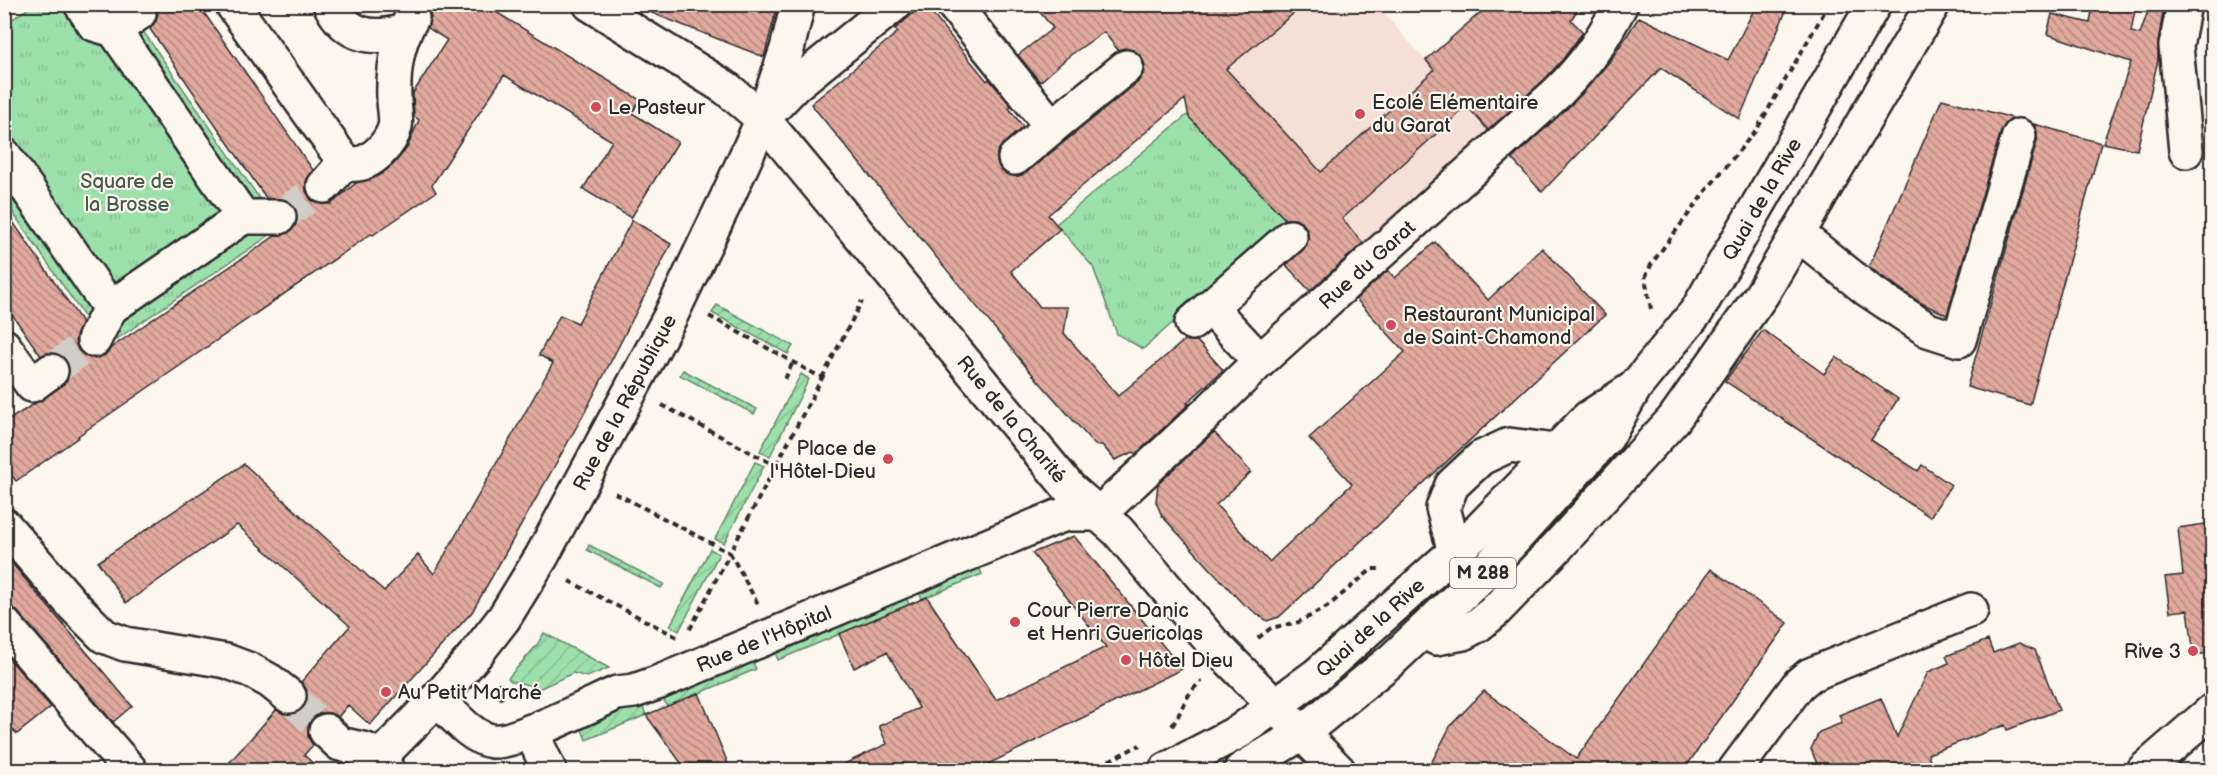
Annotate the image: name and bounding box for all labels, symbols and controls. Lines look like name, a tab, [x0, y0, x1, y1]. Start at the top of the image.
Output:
place label: Ecolé Elémentaire du Garat	[1372, 91, 1539, 138]
place label: Le Pasteur	[608, 96, 706, 120]
marker: Le Pasteur	[589, 100, 603, 114]
marker: Ecolé Elémentaire du Garat	[1353, 107, 1367, 121]
street label: Quai de la Rive	[1718, 134, 1807, 265]
park label: Square de la Brosse	[80, 170, 174, 217]
street label: Rue du Garat	[1314, 216, 1421, 315]
place label: Restaurant Municipal de Saint-Chamond	[1403, 303, 1595, 350]
street label: Rue de la République	[568, 310, 682, 495]
marker: Restaurant Municipal de Saint-Chamond	[1384, 318, 1398, 332]
street label: Rue de la Charité	[951, 351, 1071, 488]
place label: Place de l'Hôtel-Dieu	[770, 437, 876, 484]
marker: Place de l'Hôtel-Dieu	[881, 452, 895, 466]
road number: M 288	[1450, 558, 1516, 588]
street label: Quai de la Rive	[1311, 573, 1430, 683]
place label: Cour Pierre Danic et Henri Guericolas	[1027, 599, 1203, 646]
street label: Rue de l'Hôpital	[693, 601, 835, 678]
marker: Cour Pierre Danic et Henri Guericolas	[1008, 615, 1022, 629]
place label: Rive 3	[2124, 640, 2181, 664]
marker: Rive 3	[2186, 644, 2200, 658]
place label: Hôtel Dieu	[1138, 649, 1233, 673]
marker: Hôtel Dieu	[1119, 653, 1133, 667]
place label: Au Petit Marché	[398, 681, 542, 705]
marker: Au Petit Marché	[379, 685, 393, 699]

